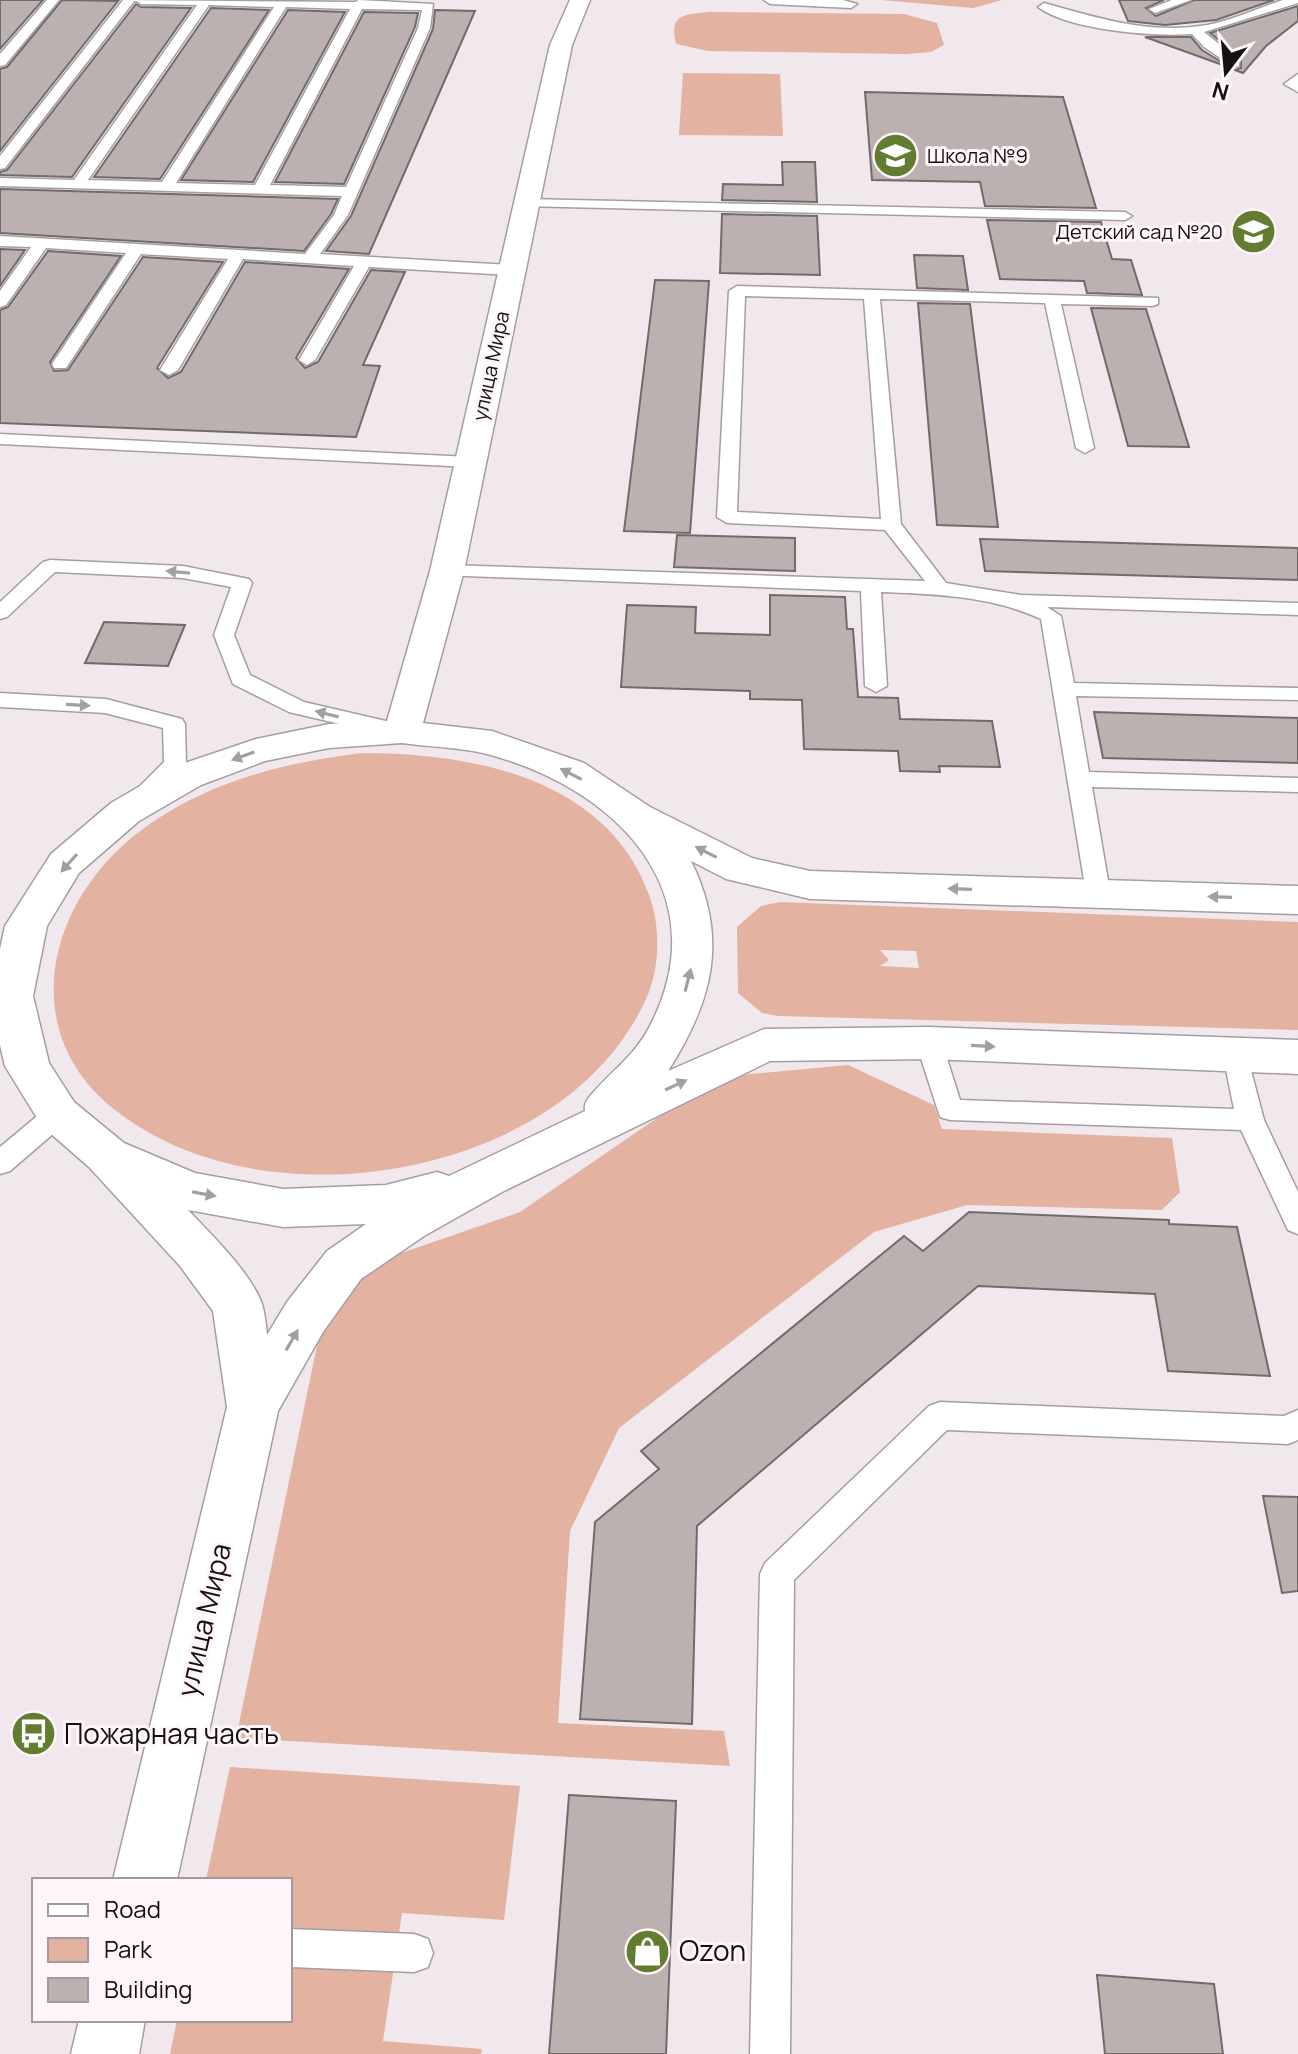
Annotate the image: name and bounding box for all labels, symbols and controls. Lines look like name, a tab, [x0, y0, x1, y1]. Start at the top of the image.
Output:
north arrow	[1186, 32, 1266, 112]
text: N	[1209, 75, 1232, 108]
school or university icon: Школа №9	[872, 132, 920, 180]
place label: Школа №9	[927, 142, 1028, 169]
school or university icon: Детский сад №20	[1230, 208, 1278, 256]
place label: Детский сад №20	[1055, 218, 1223, 245]
street label: улица Мира	[466, 308, 515, 423]
one-way arrow	[165, 565, 190, 578]
one-way arrow	[66, 698, 91, 711]
one-way arrow	[314, 707, 339, 720]
one-way arrow	[231, 750, 255, 762]
one-way arrow	[560, 767, 582, 781]
one-way arrow	[695, 845, 718, 859]
one-way arrow	[60, 854, 78, 873]
one-way arrow	[947, 882, 972, 895]
one-way arrow	[1207, 890, 1232, 903]
one-way arrow	[683, 967, 695, 992]
one-way arrow	[971, 1040, 996, 1053]
one-way arrow	[664, 1078, 688, 1092]
one-way arrow	[192, 1188, 217, 1200]
one-way arrow	[285, 1329, 299, 1351]
street label: улица Мира	[167, 1539, 239, 1700]
bus stop icon: Пожарная часть	[9, 1710, 57, 1758]
place label: Пожарная часть	[64, 1714, 279, 1752]
legend	[32, 1878, 292, 2022]
text: Road	[104, 1892, 161, 1925]
shop icon: Ozon	[624, 1927, 672, 1975]
place label: Ozon	[679, 1931, 746, 1969]
text: Park	[104, 1932, 153, 1965]
text: Building	[104, 1972, 192, 2005]

